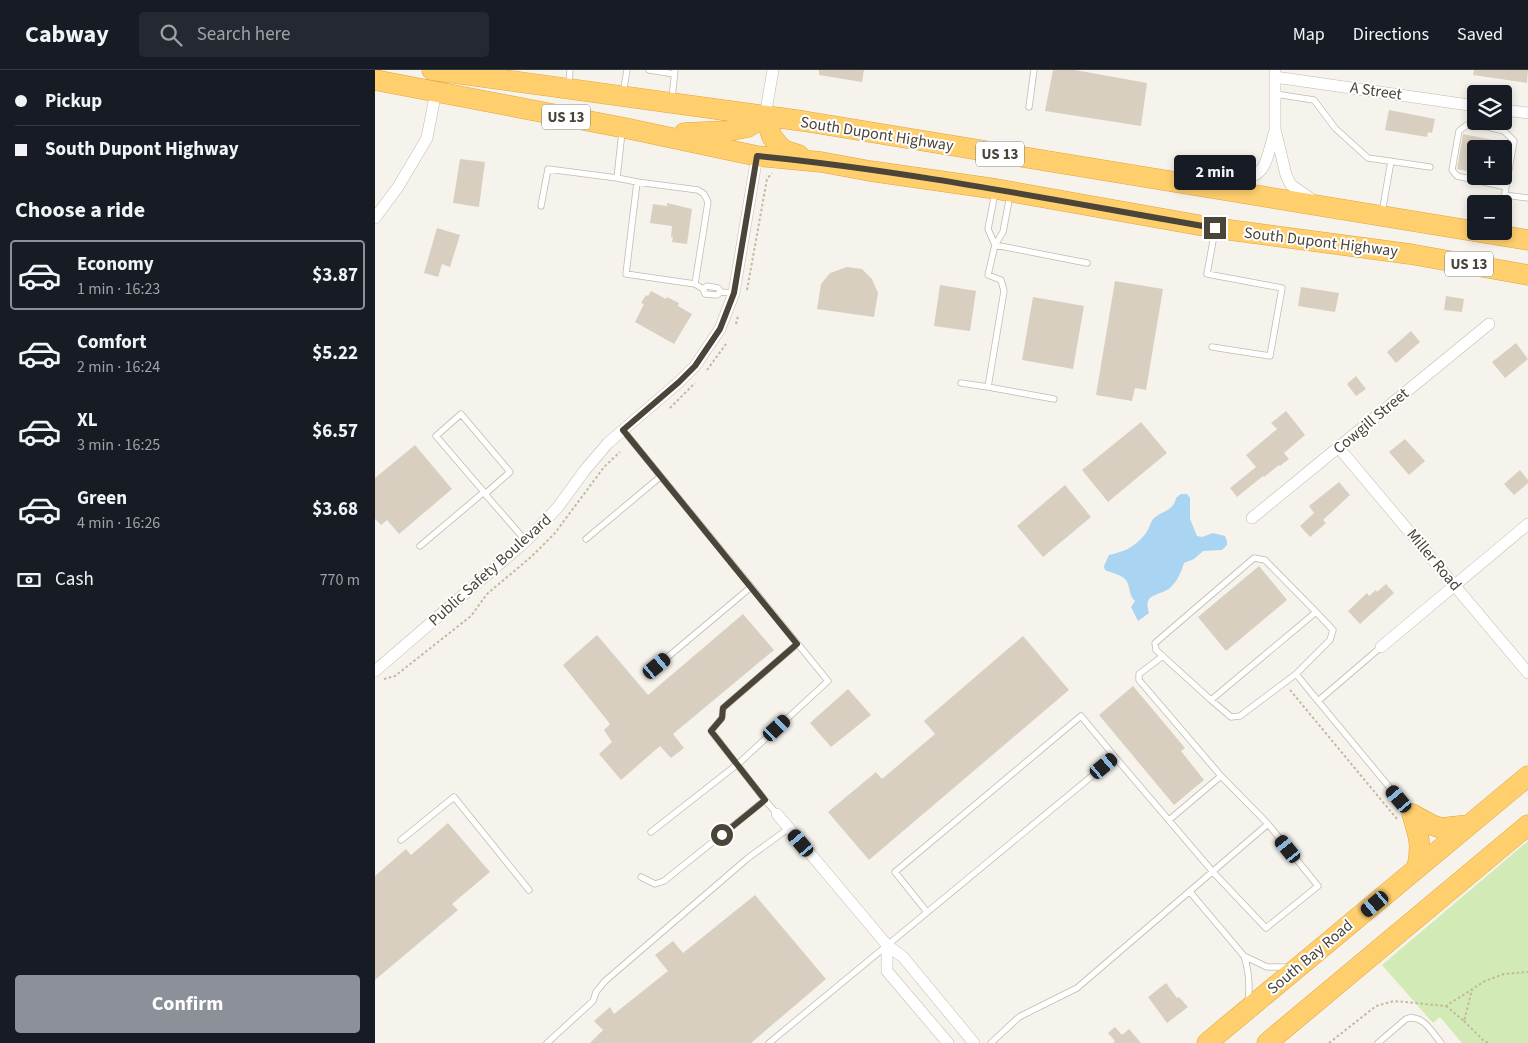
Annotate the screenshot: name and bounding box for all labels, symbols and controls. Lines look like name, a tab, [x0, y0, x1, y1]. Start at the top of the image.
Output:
search box	[139, 12, 489, 57]
text: Cabway	[25, 17, 109, 52]
icon: search	[157, 21, 185, 49]
text: Search here	[197, 21, 290, 48]
text: Map	[1293, 22, 1325, 47]
text: Directions	[1353, 22, 1429, 47]
text: Saved	[1457, 22, 1503, 47]
street label: A Street	[1349, 76, 1404, 106]
map controls	[1467, 85, 1512, 240]
button: layers	[1467, 85, 1512, 130]
text: Pickup	[45, 88, 102, 115]
road number: US 13	[542, 104, 590, 130]
street label: South Dupont Highway	[799, 111, 956, 157]
text: South Dupont Highway	[45, 136, 239, 163]
button: +	[1467, 140, 1512, 185]
road number: US 13	[976, 142, 1024, 166]
callout: 2 min	[1174, 156, 1256, 190]
text: 2 min	[1196, 161, 1234, 183]
text: Choose a ride	[15, 194, 145, 226]
button: −	[1467, 195, 1512, 240]
route end	[1204, 217, 1226, 239]
street label: South Dupont Highway	[1243, 222, 1400, 262]
text: Economy	[77, 251, 154, 278]
road number: US 13	[1445, 252, 1493, 276]
icon: car	[17, 253, 62, 298]
text: $3.87	[312, 262, 358, 289]
text: 1 min · 16:23	[77, 278, 160, 300]
text: Comfort	[77, 329, 147, 356]
icon: car	[17, 331, 62, 376]
text: $5.22	[312, 340, 358, 367]
text: 2 min · 16:24	[77, 356, 160, 378]
street label: Cowgill Street	[1328, 382, 1414, 459]
text: XL	[77, 407, 98, 434]
icon: car	[17, 409, 62, 454]
text: $6.57	[312, 418, 358, 445]
text: 3 min · 16:25	[77, 434, 160, 456]
text: Green	[77, 485, 127, 512]
icon: car	[17, 487, 62, 532]
text: $3.68	[312, 496, 358, 523]
street label: Public Safety Boulevard	[424, 509, 556, 631]
text: 4 min · 16:26	[77, 512, 160, 534]
street label: Miller Road	[1402, 524, 1466, 596]
icon: cash	[15, 566, 43, 594]
text: Cash	[55, 566, 94, 593]
text: 770 m	[320, 569, 360, 591]
car	[640, 651, 673, 681]
car	[760, 712, 793, 744]
car	[1087, 751, 1120, 781]
car	[1383, 783, 1414, 815]
route start	[711, 824, 733, 846]
car	[785, 827, 816, 859]
car	[1272, 833, 1303, 865]
car	[1358, 889, 1391, 919]
street label: South Bay Road	[1262, 915, 1358, 999]
button: Confirm	[15, 975, 360, 1033]

